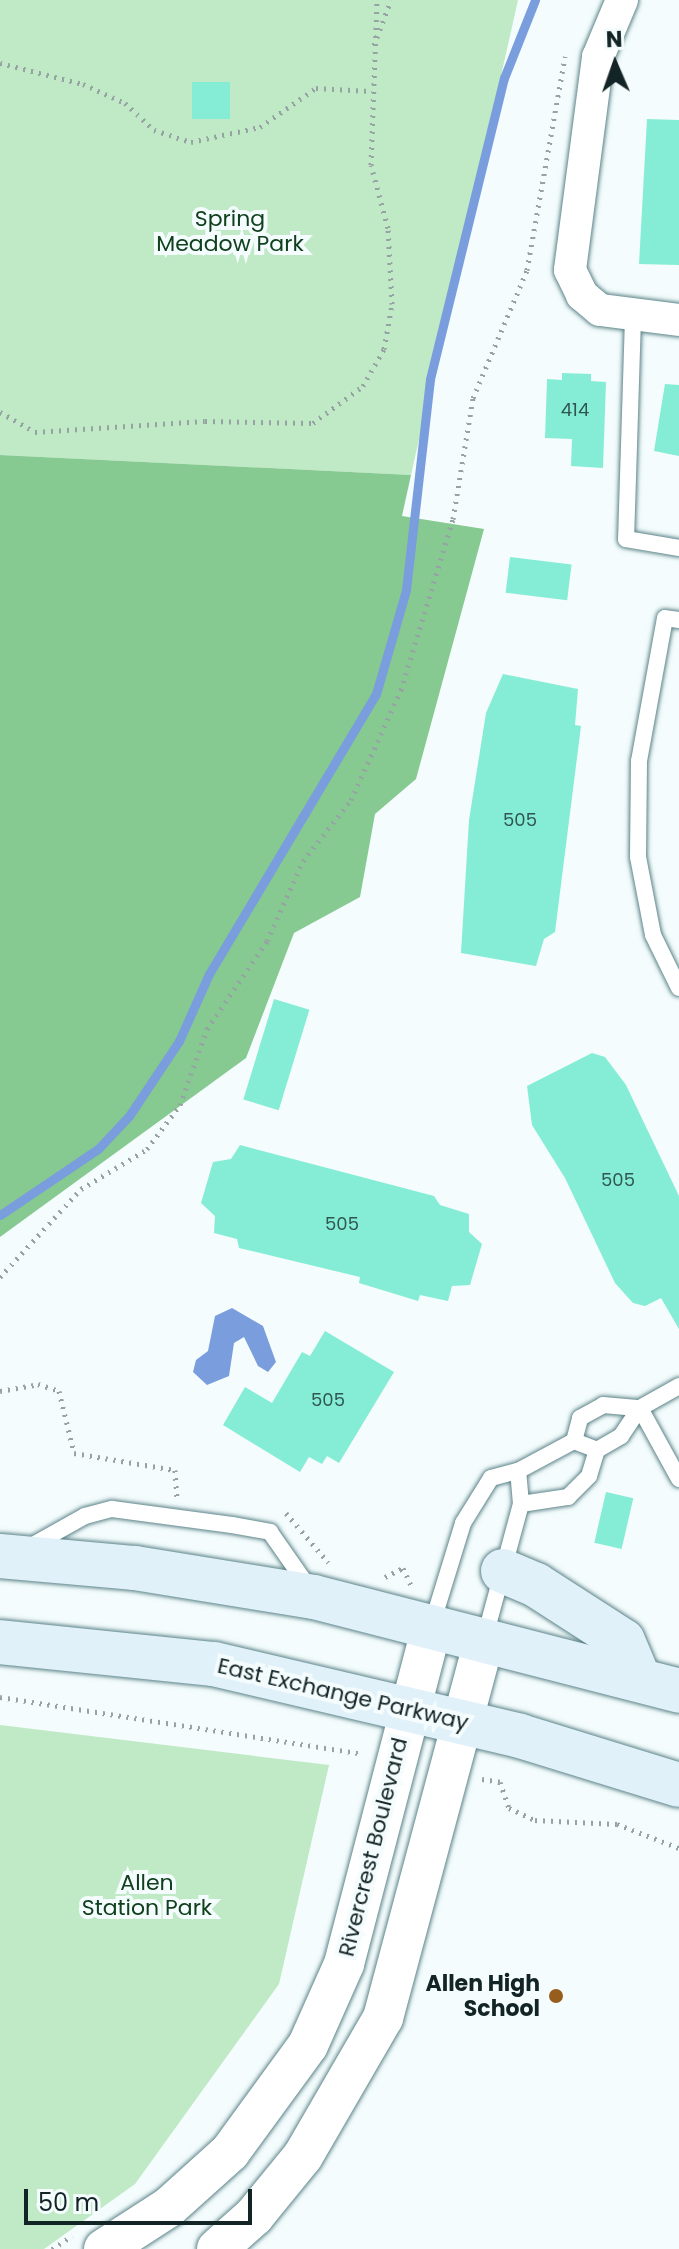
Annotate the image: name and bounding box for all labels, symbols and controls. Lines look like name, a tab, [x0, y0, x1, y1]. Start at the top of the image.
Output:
north arrow	[575, 24, 655, 104]
text: N	[605, 24, 623, 55]
park label: Spring Meadow Park	[156, 205, 304, 256]
house number: 414	[561, 399, 589, 421]
house number: 505	[503, 809, 537, 831]
house number: 505	[601, 1169, 635, 1191]
house number: 505	[325, 1213, 359, 1235]
house number: 505	[311, 1389, 345, 1411]
street label: East Exchange Parkway	[215, 1652, 471, 1736]
street label: Rivercrest Boulevard	[333, 1735, 413, 1959]
park label: Allen Station Park	[82, 1869, 212, 1920]
place label: Allen High School	[425, 1970, 540, 2022]
marker: Allen High School	[547, 1987, 565, 2005]
scale bar	[28, 2173, 256, 2223]
text: 50 m	[38, 2186, 99, 2219]

